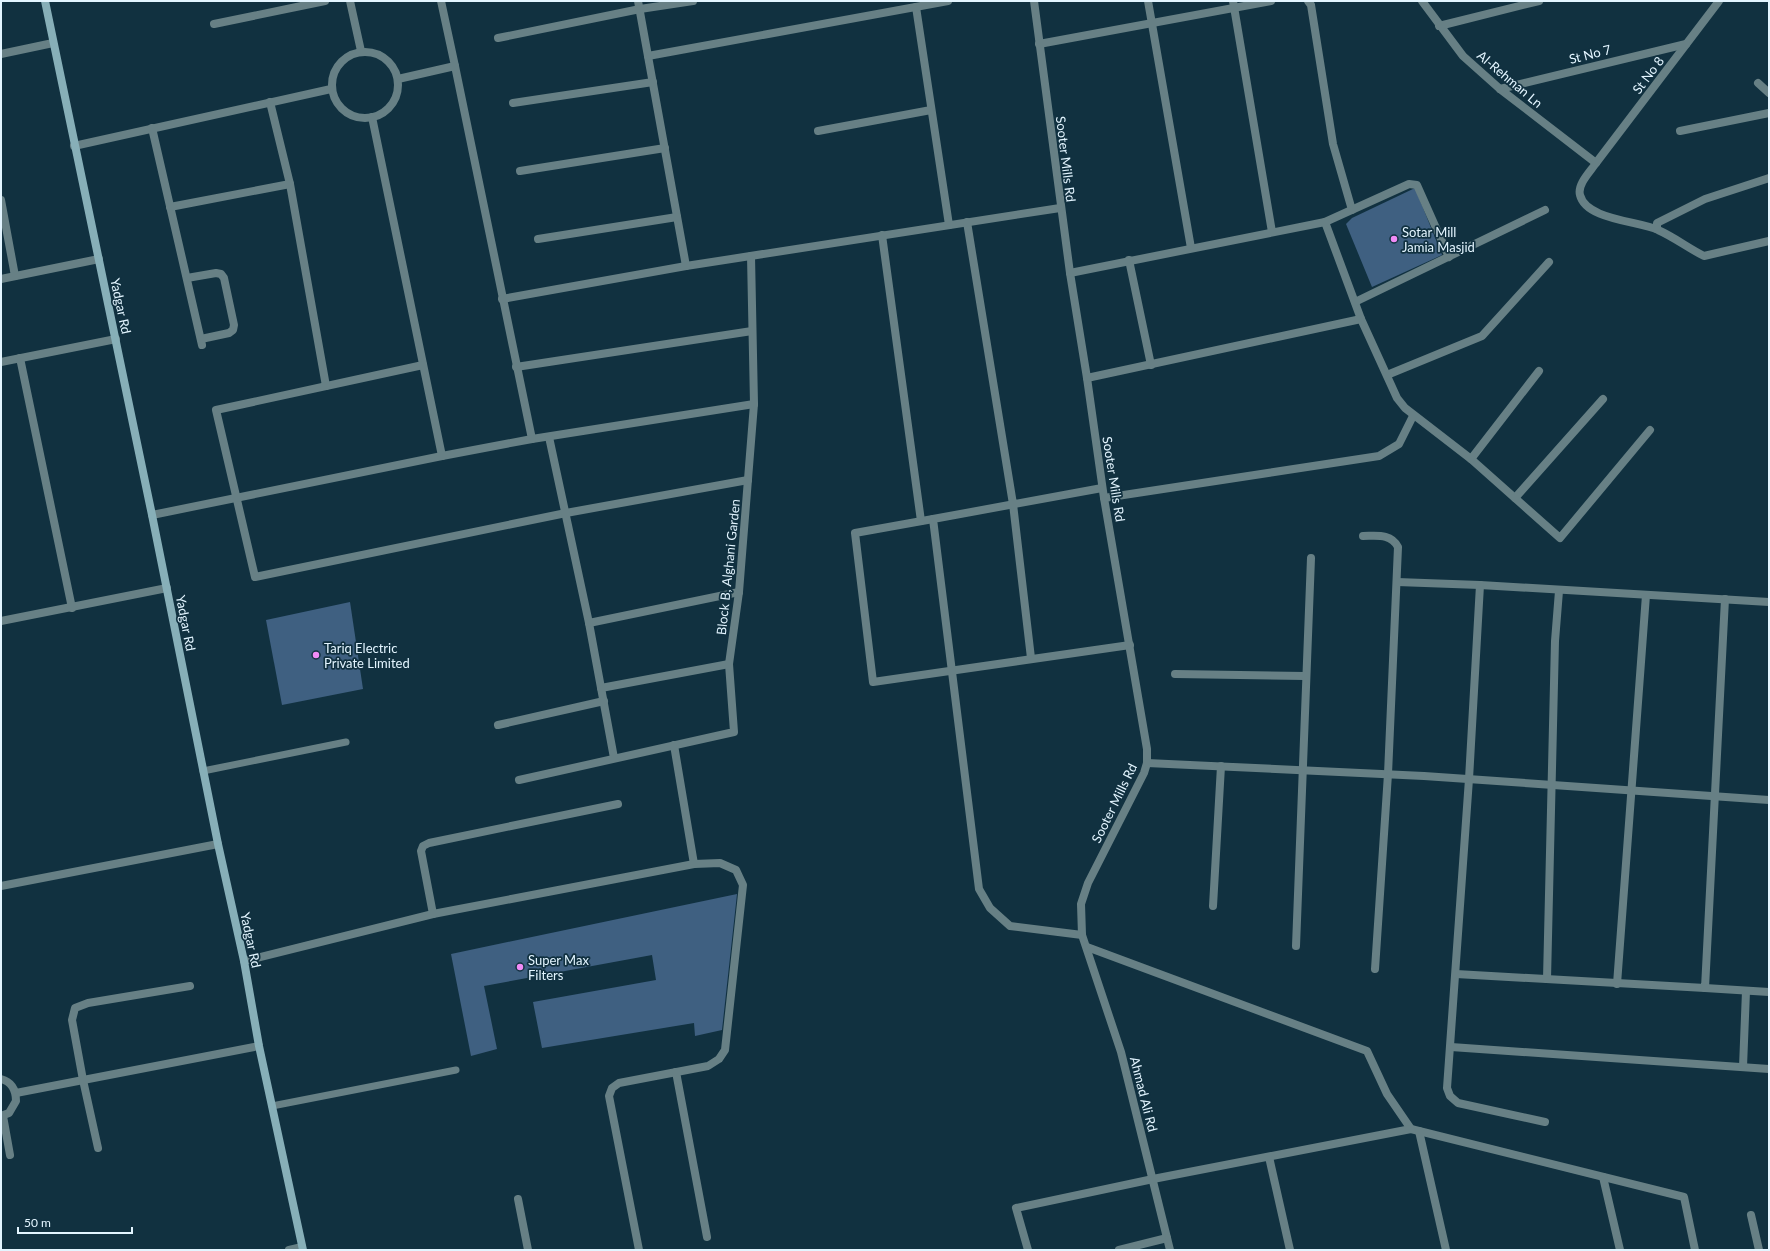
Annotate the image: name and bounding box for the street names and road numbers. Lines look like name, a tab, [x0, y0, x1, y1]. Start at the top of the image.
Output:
street label: St No 7	[1567, 41, 1613, 67]
street label: Al-Rehman Ln	[1474, 47, 1546, 111]
street label: St No 8	[1629, 53, 1667, 97]
street label: Sooter Mills Rd	[1053, 115, 1079, 203]
street label: Yadgar Rd	[107, 277, 135, 335]
street label: Sooter Mills Rd	[1099, 435, 1129, 523]
street label: Block B, Alghani Garden	[713, 498, 743, 636]
street label: Yadgar Rd	[173, 594, 199, 652]
street label: Sooter Mills Rd	[1088, 761, 1140, 845]
street label: Yadgar Rd	[237, 911, 265, 969]
street label: Ahmad Ali Rd	[1127, 1055, 1161, 1133]

